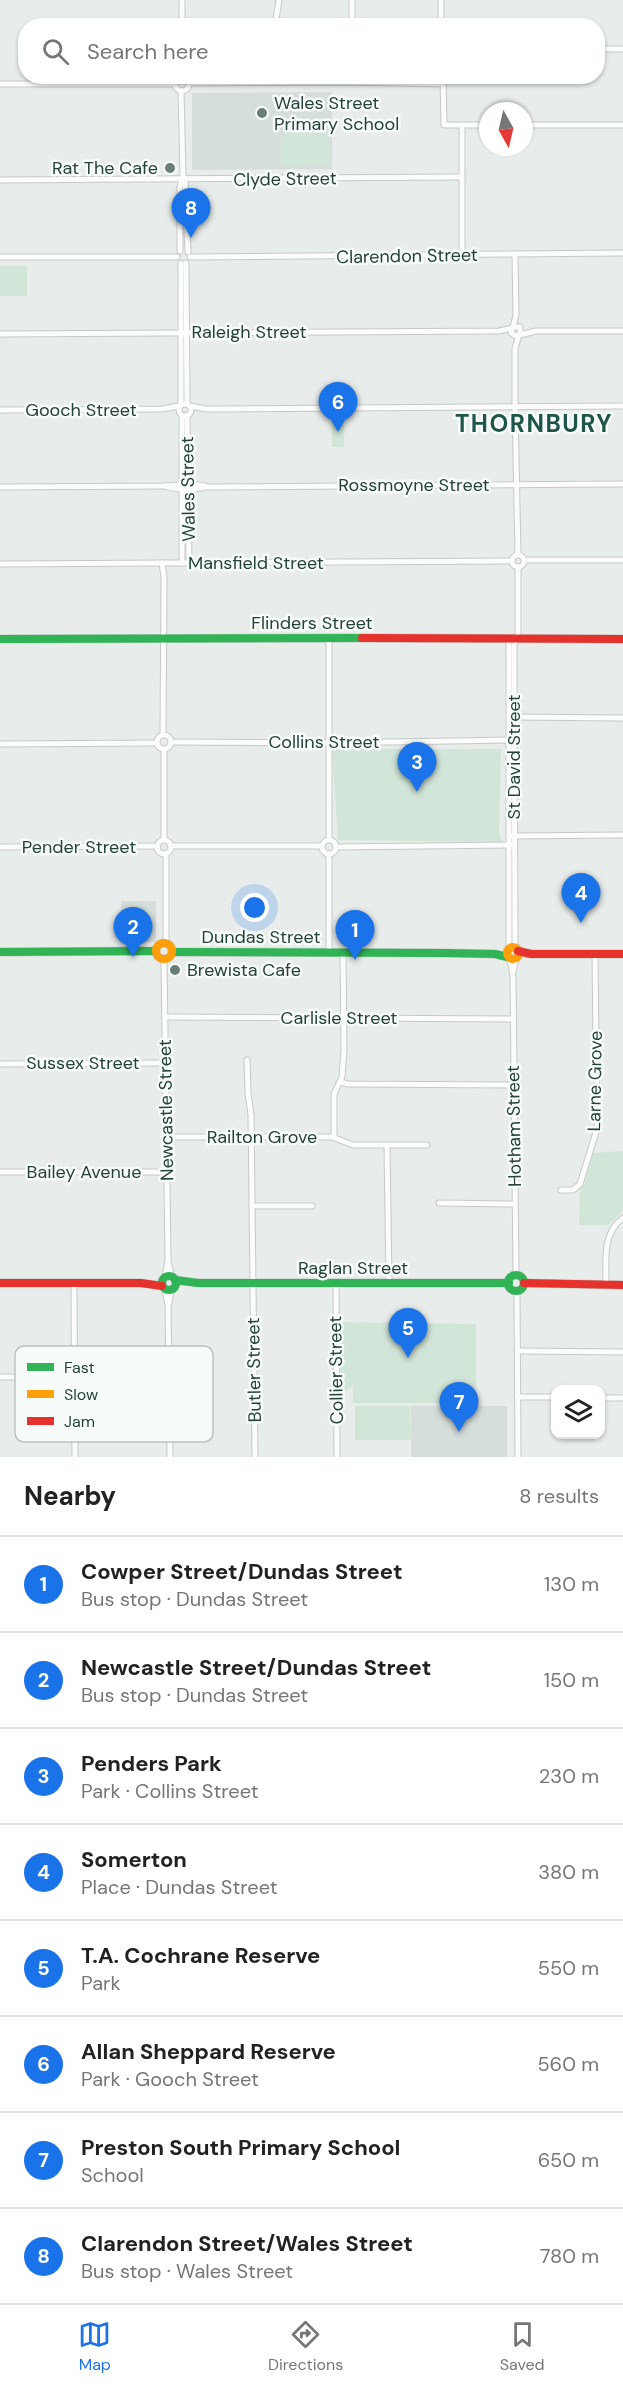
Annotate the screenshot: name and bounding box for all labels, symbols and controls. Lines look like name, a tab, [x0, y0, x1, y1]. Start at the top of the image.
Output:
search box	[18, 18, 605, 84]
icon: search	[39, 35, 72, 68]
text: Search here	[87, 37, 208, 66]
place label: Wales Street Primary School	[274, 91, 399, 136]
north arrow	[479, 102, 533, 156]
marker: Wales Street Primary School	[255, 106, 269, 120]
place label: Rat The Cafe	[52, 156, 158, 180]
marker: Rat The Cafe	[163, 161, 177, 175]
street label: Clyde Street	[233, 166, 337, 192]
pin: 8	[172, 188, 210, 238]
street label: Clarendon Street	[336, 243, 478, 269]
street label: Raleigh Street	[192, 320, 306, 344]
pin: 6	[318, 382, 358, 432]
street label: Gooch Street	[25, 398, 137, 422]
district label: THORNBURY	[455, 408, 613, 439]
street label: Wales Street	[175, 436, 201, 542]
street label: Rossmoyne Street	[338, 473, 490, 497]
street label: Mansfield Street	[188, 551, 324, 575]
street label: Flinders Street	[251, 611, 373, 635]
street label: St David Street	[502, 694, 526, 820]
street label: Collins Street	[268, 730, 380, 754]
pin: 3	[398, 742, 436, 792]
street label: Pender Street	[22, 835, 136, 859]
pin: 4	[562, 874, 600, 923]
your location	[240, 893, 269, 922]
pin: 2	[114, 908, 152, 957]
pin: 1	[336, 910, 374, 960]
street label: Dundas Street	[202, 925, 320, 949]
place label: Brewista Cafe	[187, 958, 301, 982]
marker: Brewista Cafe	[168, 963, 182, 977]
street label: Carlisle Street	[281, 1006, 397, 1030]
street label: Larne Grove	[582, 1030, 608, 1132]
street label: Newcastle Street	[153, 1039, 179, 1181]
street label: Sussex Street	[26, 1051, 140, 1075]
street label: Hotham Street	[501, 1065, 527, 1187]
street label: Railton Grove	[207, 1125, 317, 1149]
street label: Bailey Avenue	[27, 1160, 141, 1184]
street label: Raglan Street	[298, 1256, 408, 1280]
pin: 5	[388, 1308, 428, 1358]
street label: Collier Street	[323, 1315, 349, 1425]
street label: Butler Street	[241, 1317, 267, 1423]
legend	[15, 1346, 213, 1442]
text: Fast	[64, 1357, 95, 1378]
pin: 7	[440, 1382, 478, 1432]
text: Slow	[64, 1384, 98, 1405]
map controls	[551, 1385, 605, 1439]
button: layers	[551, 1385, 605, 1439]
text: Jam	[64, 1411, 95, 1432]
text: Nearby	[24, 1479, 116, 1513]
text: 8 results	[519, 1483, 599, 1509]
text: Cowper Street/Dundas Street	[81, 1557, 402, 1586]
text: 1	[40, 1571, 47, 1597]
text: 130 m	[544, 1571, 599, 1597]
text: Bus stop · Dundas Street	[81, 1586, 308, 1612]
text: Newcastle Street/Dundas Street	[81, 1653, 431, 1682]
text: 2	[38, 1667, 49, 1693]
text: 150 m	[544, 1667, 599, 1693]
text: Bus stop · Dundas Street	[81, 1682, 308, 1708]
text: Penders Park	[81, 1749, 222, 1778]
text: 3	[37, 1763, 50, 1789]
text: 230 m	[539, 1763, 599, 1789]
text: Park · Collins Street	[81, 1778, 259, 1804]
text: Somerton	[81, 1845, 187, 1874]
text: 4	[37, 1859, 50, 1885]
text: 380 m	[538, 1859, 599, 1885]
text: Place · Dundas Street	[81, 1874, 278, 1900]
text: T.A. Cochrane Reserve	[81, 1941, 320, 1970]
text: 5	[37, 1955, 50, 1981]
text: 550 m	[538, 1955, 599, 1981]
text: Park	[81, 1970, 121, 1996]
text: Allan Sheppard Reserve	[81, 2037, 336, 2066]
text: 6	[37, 2051, 50, 2077]
text: 560 m	[537, 2051, 599, 2077]
text: Park · Gooch Street	[81, 2066, 259, 2092]
text: Preston South Primary School	[81, 2133, 400, 2162]
text: 7	[38, 2147, 49, 2173]
text: 650 m	[538, 2147, 599, 2173]
text: School	[81, 2162, 144, 2188]
text: Clarendon Street/Wales Street	[81, 2229, 413, 2258]
text: 8	[37, 2243, 50, 2269]
text: 780 m	[540, 2243, 599, 2269]
text: Bus stop · Wales Street	[81, 2258, 293, 2284]
tab: Map	[78, 2318, 111, 2375]
tab: Directions	[268, 2318, 343, 2375]
tab: Saved	[500, 2318, 545, 2375]

